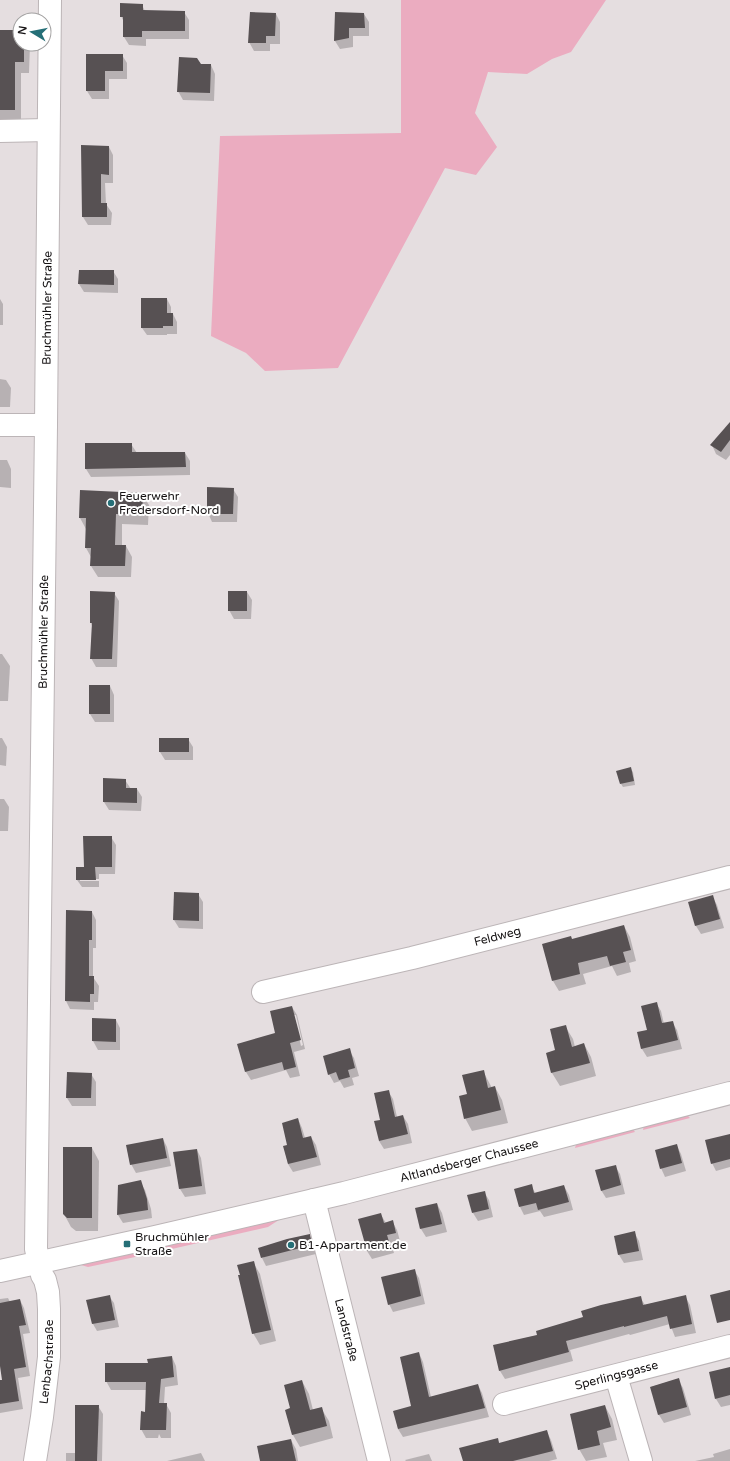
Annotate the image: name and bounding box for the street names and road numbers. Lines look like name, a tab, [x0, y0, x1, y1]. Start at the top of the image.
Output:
street label: Bruchmühler Straße	[40, 251, 55, 365]
street label: Bruchmühler Straße	[36, 575, 51, 689]
street label: Feldweg	[472, 924, 522, 949]
street label: Altlandsberger Chaussee	[398, 1136, 540, 1185]
street label: Landstraße	[332, 1297, 361, 1363]
street label: Lenbachstraße	[37, 1319, 56, 1405]
street label: Sperlingsgasse	[573, 1358, 660, 1393]

